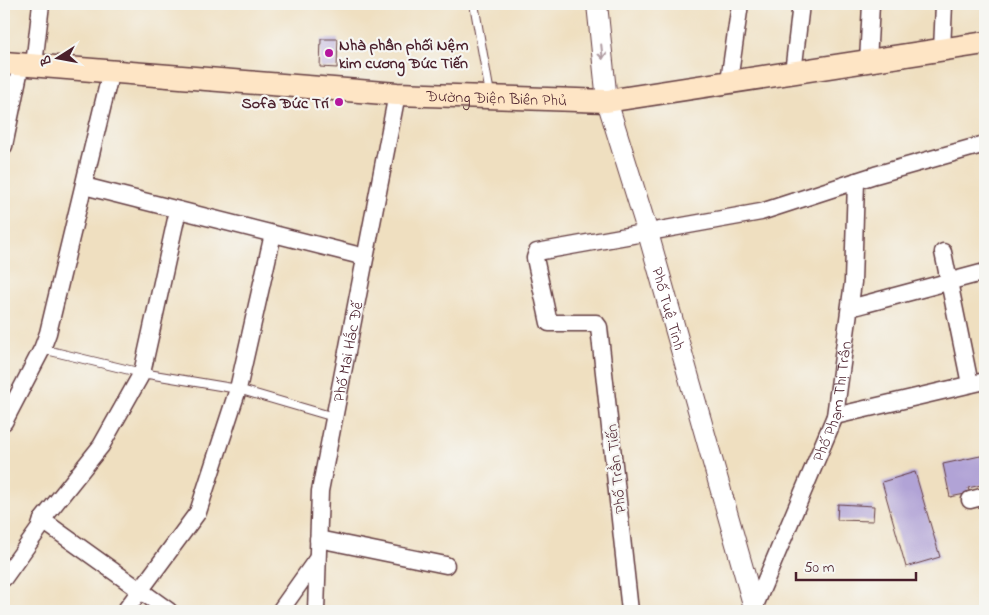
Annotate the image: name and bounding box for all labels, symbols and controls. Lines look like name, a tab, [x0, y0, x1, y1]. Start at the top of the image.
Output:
north arrow	[32, 32, 82, 82]
place label: Nhà phân phối Nệm kim cương Đức Tiến	[339, 34, 469, 77]
one-way arrow	[597, 44, 607, 60]
marker: Nhà phân phối Nệm kim cương Đức Tiến	[323, 47, 335, 59]
text: B	[35, 53, 58, 68]
street label: Đường Điện Biên Phủ	[425, 85, 567, 114]
place label: Sofa Đức Trí	[241, 92, 329, 116]
marker: Sofa Đức Trí	[333, 96, 345, 108]
street label: Phố Tuệ Tĩnh	[644, 264, 691, 353]
street label: Phố Mai Hắc Đế	[328, 298, 371, 404]
street label: Phố Phạm Thị Trân	[807, 340, 859, 466]
street label: Phố Trần Tiến	[600, 423, 634, 515]
scale bar	[796, 550, 916, 582]
text: 50 m	[804, 557, 835, 579]

